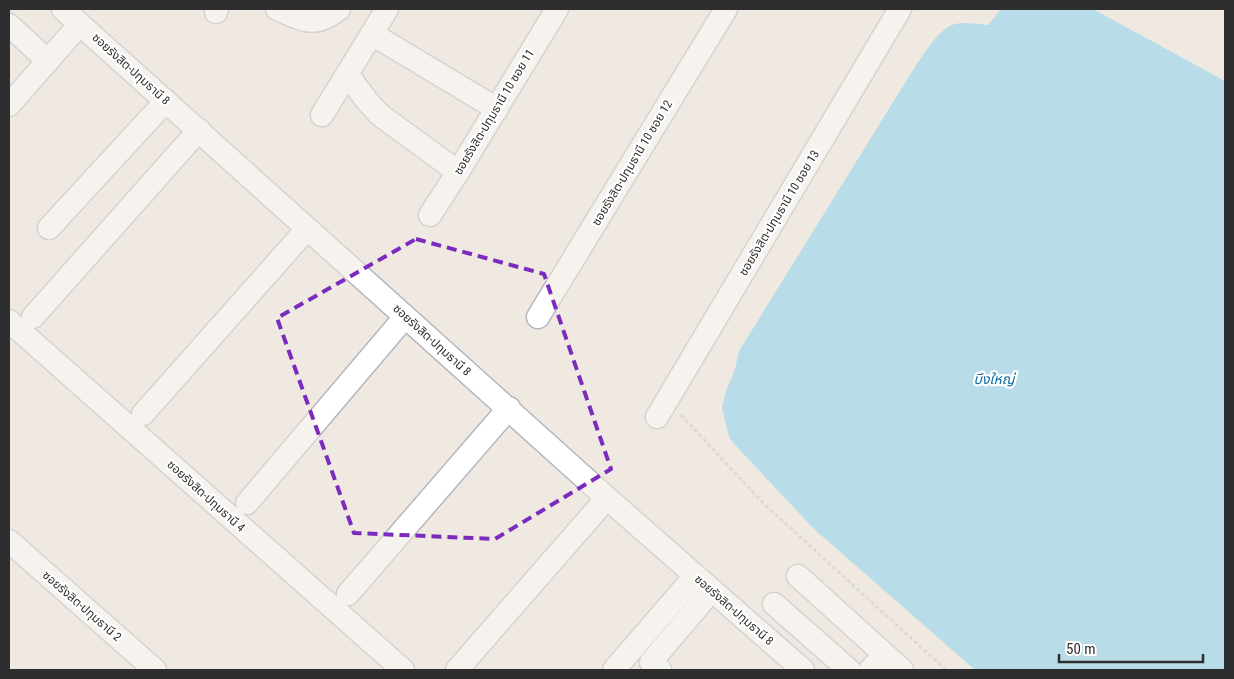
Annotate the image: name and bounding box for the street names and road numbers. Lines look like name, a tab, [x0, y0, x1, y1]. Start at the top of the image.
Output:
street label: ซอยรังสิต-ปทุมธานี 8	[89, 30, 173, 108]
street label: ซอยรังสิต-ปทุมธานี 10 ซอย 11	[451, 47, 537, 177]
street label: ซอยรังสิต-ปทุมธานี 10 ซอย 12	[589, 98, 675, 228]
street label: ซอยรังสิต-ปทุมธานี 10 ซอย 13	[736, 148, 822, 278]
street label: ซอยรังสิต-ปทุมธานี 8	[390, 301, 474, 379]
street label: ซอยรังสิต-ปทุมธานี 4	[164, 457, 248, 535]
street label: ซอยรังสิต-ปทุมธานี 2	[40, 568, 124, 644]
street label: ซอยรังสิต-ปทุมธานี 8	[692, 572, 776, 648]

